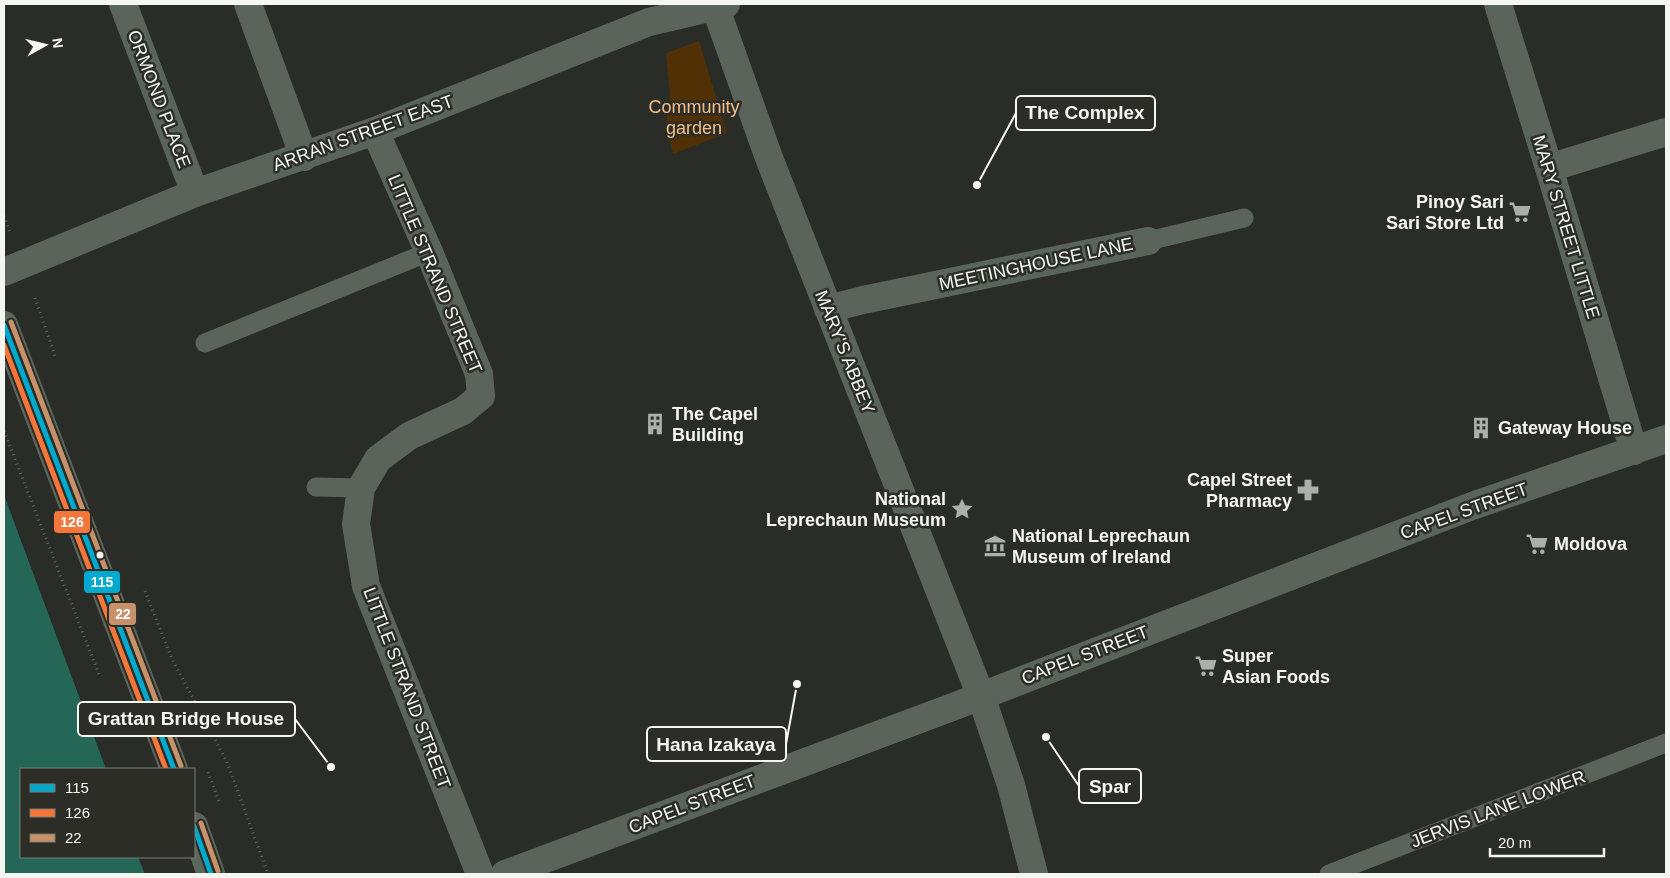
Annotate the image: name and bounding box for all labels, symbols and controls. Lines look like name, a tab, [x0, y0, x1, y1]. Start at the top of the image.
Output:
north arrow	[20, 20, 70, 70]
street label: ORMOND PLACE	[123, 27, 195, 171]
text: N	[49, 37, 67, 49]
street label: ARRAN STREET EAST	[270, 91, 456, 175]
callout: The Complex	[1016, 96, 1155, 130]
park label: Community garden	[648, 97, 740, 138]
text: The Complex	[1025, 102, 1145, 123]
street label: MARY STREET LITTLE	[1529, 133, 1603, 321]
street label: LITTLE STRAND STREET	[384, 172, 486, 376]
place label: Pinoy Sari Sari Store Ltd	[1386, 192, 1504, 233]
supermarket icon: Pinoy Sari Sari Store Ltd	[1507, 199, 1533, 225]
street label: MEETINGHOUSE LANE	[937, 234, 1135, 294]
street label: MARY'S ABBEY	[811, 287, 879, 417]
place label: The Capel Building	[672, 404, 758, 445]
building icon: The Capel Building	[642, 411, 668, 437]
building icon: Gateway House	[1468, 415, 1494, 441]
place label: Gateway House	[1498, 418, 1632, 438]
place label: Capel Street Pharmacy	[1187, 470, 1292, 511]
pharmacy icon: Capel Street Pharmacy	[1295, 477, 1321, 503]
street label: CAPEL STREET	[1397, 479, 1531, 543]
place label: National Leprechaun Museum	[766, 489, 946, 530]
place icon: National Leprechaun Museum	[949, 496, 975, 522]
line badge: 126	[53, 510, 91, 534]
text: 126	[60, 514, 84, 530]
place label: National Leprechaun Museum of Ireland	[1012, 526, 1190, 567]
supermarket icon: Moldova	[1524, 531, 1550, 557]
museum icon: National Leprechaun Museum of Ireland	[982, 533, 1008, 559]
place label: Moldova	[1554, 534, 1628, 554]
unlabelled marker	[95, 550, 105, 560]
line badge: 115	[83, 570, 121, 594]
text: 115	[91, 574, 114, 590]
street label: LITTLE STRAND STREET	[359, 585, 455, 791]
line badge: 22	[108, 602, 137, 626]
text: 22	[115, 606, 131, 622]
street label: CAPEL STREET	[1019, 622, 1151, 688]
place label: Super Asian Foods	[1222, 646, 1330, 687]
supermarket icon: Super Asian Foods	[1193, 653, 1219, 679]
callout: Grattan Bridge House	[78, 702, 295, 736]
text: Grattan Bridge House	[88, 708, 284, 729]
callout: Hana Izakaya	[647, 727, 786, 761]
text: Hana Izakaya	[656, 734, 776, 755]
street label: JERVIS LANE LOWER	[1408, 766, 1588, 852]
legend	[20, 768, 195, 858]
callout: Spar	[1079, 769, 1141, 803]
street label: CAPEL STREET	[626, 771, 758, 837]
text: Spar	[1089, 776, 1132, 797]
text: 115	[65, 779, 89, 796]
text: 126	[65, 804, 90, 821]
scale bar	[1490, 826, 1604, 858]
text: 22	[65, 829, 82, 846]
text: 20 m	[1498, 834, 1531, 851]

